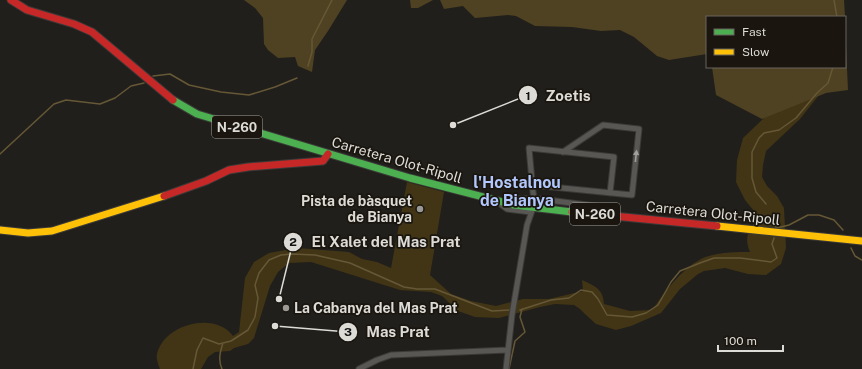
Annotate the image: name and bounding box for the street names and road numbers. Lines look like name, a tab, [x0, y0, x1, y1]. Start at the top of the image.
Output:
road number: N-260	[212, 116, 262, 138]
street label: Carretera Olot-Ripoll	[330, 134, 464, 186]
street label: Carretera Olot-Ripoll	[645, 198, 781, 228]
road number: N-260	[570, 203, 620, 225]

